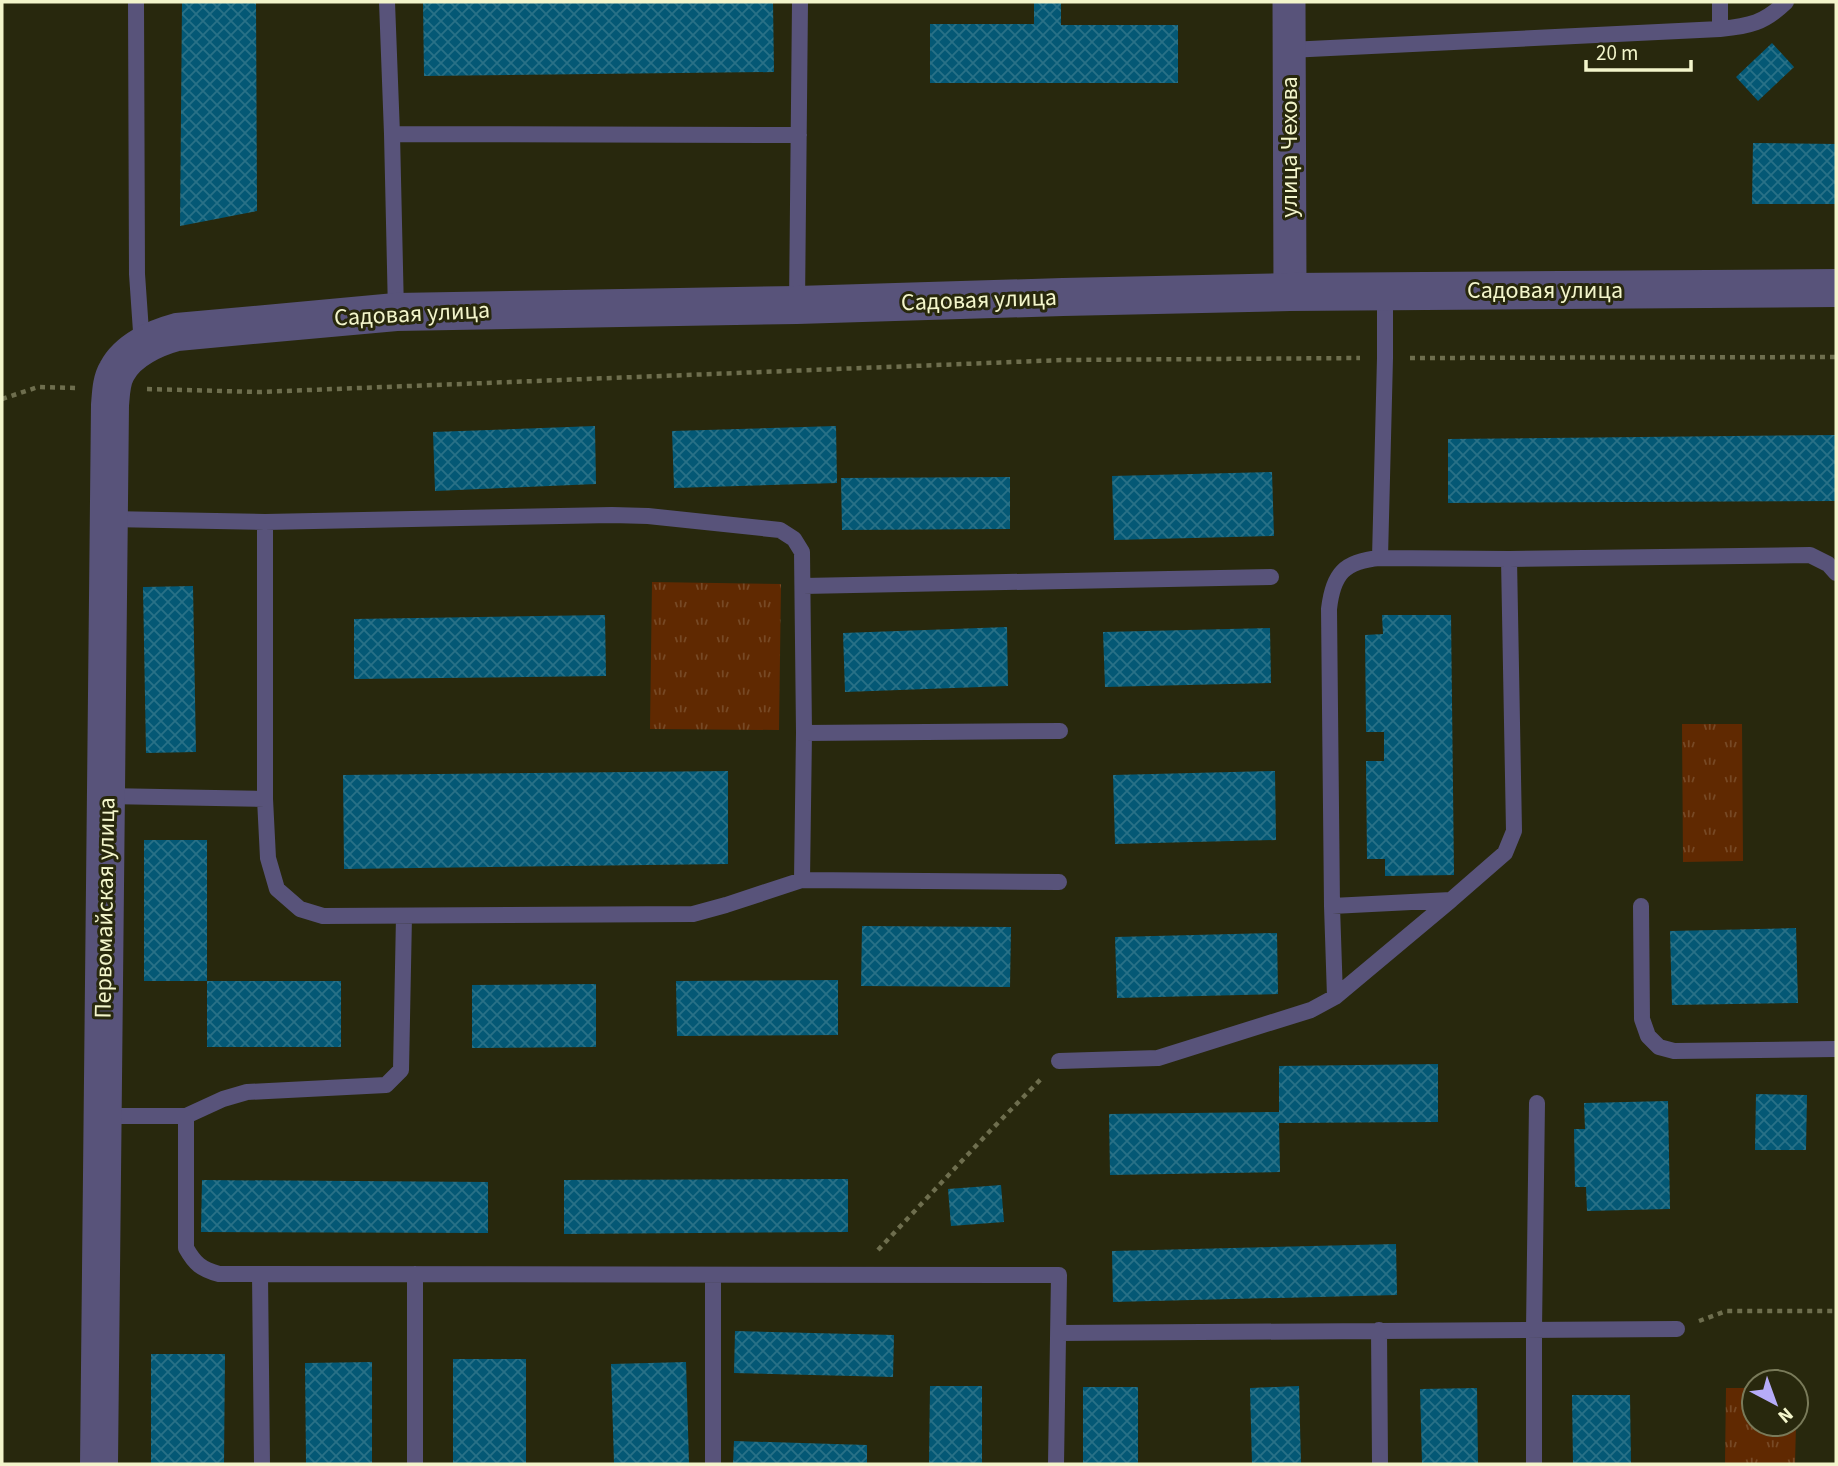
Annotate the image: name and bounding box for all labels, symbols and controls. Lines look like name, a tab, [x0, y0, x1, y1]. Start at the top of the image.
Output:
scale bar	[1586, 28, 1691, 72]
text: 20 m	[1596, 38, 1638, 68]
street label: улица Чехова	[1272, 76, 1307, 218]
street label: Садовая улица	[1467, 273, 1623, 308]
street label: Садовая улица	[900, 280, 1058, 320]
street label: Садовая улица	[333, 292, 491, 336]
street label: Первомайская улица	[86, 797, 124, 1019]
north arrow	[1740, 1368, 1810, 1438]
text: N	[1772, 1400, 1799, 1429]

